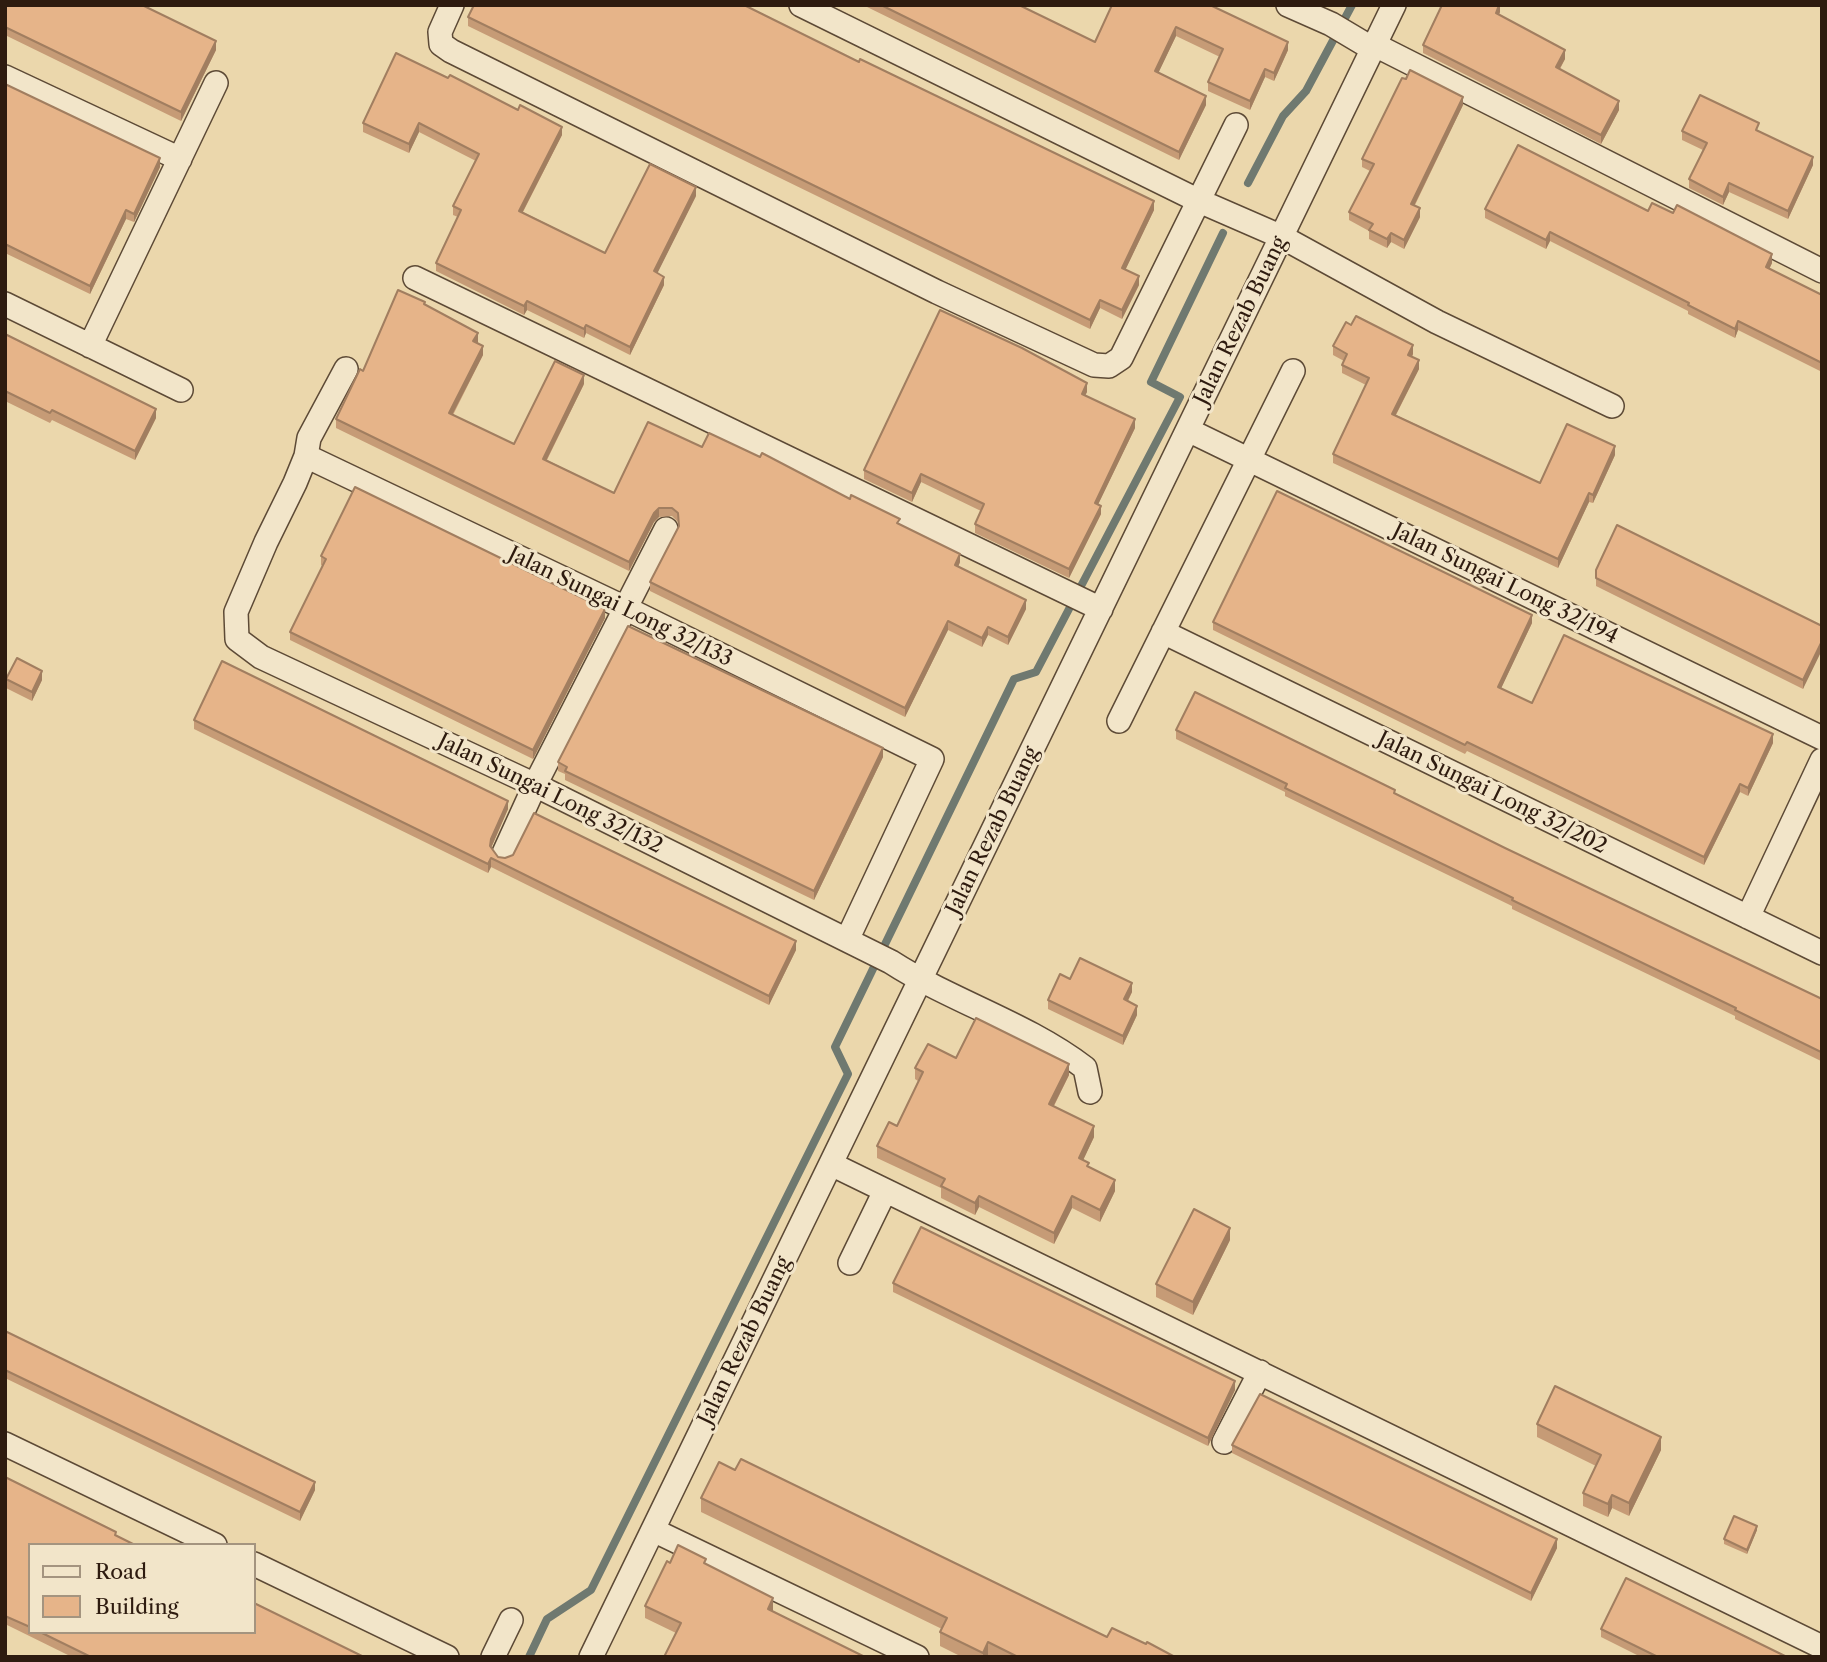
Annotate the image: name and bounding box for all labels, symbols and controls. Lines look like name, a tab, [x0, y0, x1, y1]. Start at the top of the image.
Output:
street label: Jalan Rezab Buang	[1189, 233, 1293, 409]
street label: Jalan Sungai Long 32/194	[1388, 518, 1622, 650]
street label: Jalan Sungai Long 32/133	[504, 542, 736, 672]
street label: Jalan Sungai Long 32/202	[1373, 726, 1611, 860]
street label: Jalan Sungai Long 32/132	[433, 729, 667, 859]
street label: Jalan Rezab Buang	[941, 743, 1045, 919]
street label: Jalan Rezab Buang	[693, 1253, 797, 1429]
legend	[28, 1543, 256, 1634]
text: Road	[95, 1559, 147, 1584]
text: Building	[95, 1594, 179, 1619]

